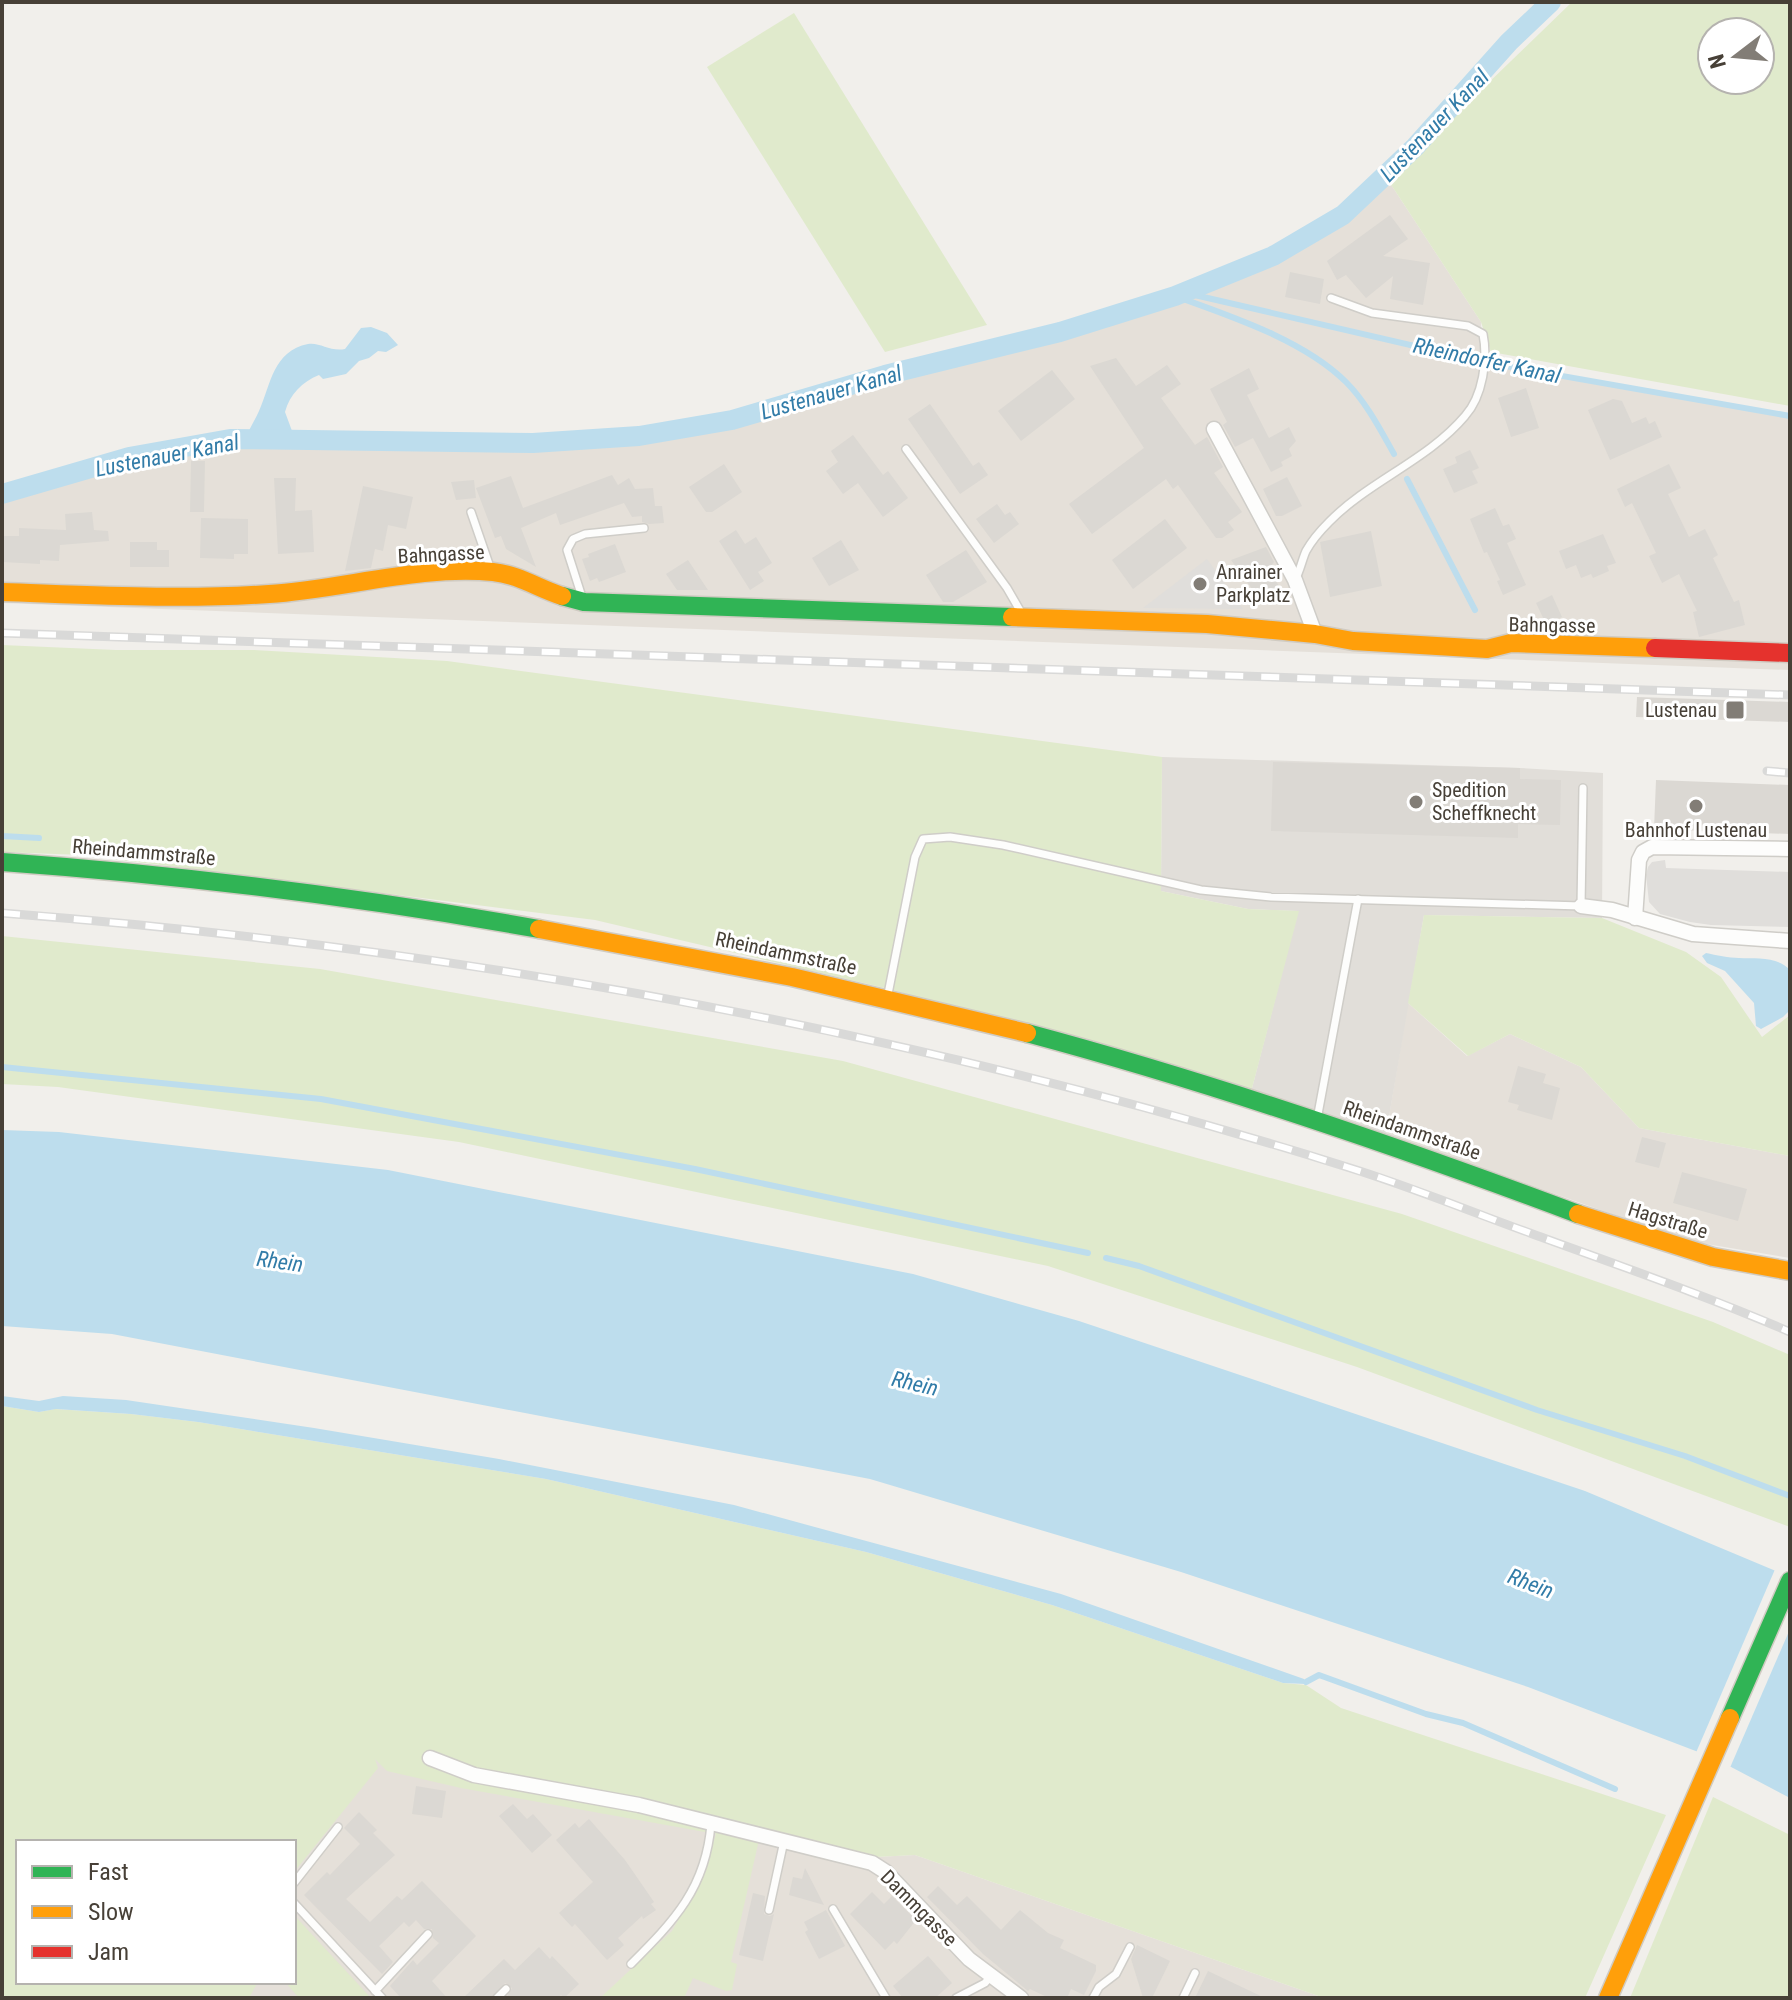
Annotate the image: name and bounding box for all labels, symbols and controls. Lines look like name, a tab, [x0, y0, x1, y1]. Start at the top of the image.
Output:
north arrow	[1696, 16, 1776, 96]
text: N	[1703, 51, 1731, 71]
water label: Lustenauer Kanal	[1375, 63, 1495, 186]
water label: Rheindorfer Kanal	[1411, 333, 1564, 389]
water label: Lustenauer Kanal	[758, 360, 906, 425]
water label: Lustenauer Kanal	[93, 429, 242, 482]
street label: Bahngasse	[397, 540, 485, 568]
place label: Anrainer Parkplatz	[1216, 560, 1290, 607]
marker: Anrainer Parkplatz	[1191, 575, 1209, 593]
street label: Bahngasse	[1508, 612, 1596, 638]
place label: Lustenau	[1645, 698, 1717, 722]
marker: Lustenau	[1724, 699, 1746, 721]
place label: Spedition Scheffknecht	[1432, 778, 1536, 825]
marker: Spedition Scheffknecht	[1407, 793, 1425, 811]
marker: Bahnhof Lustenau	[1687, 797, 1705, 815]
place label: Bahnhof Lustenau	[1625, 818, 1767, 842]
street label: Rheindammstraße	[71, 834, 217, 870]
street label: Rheindammstraße	[713, 926, 859, 980]
street label: Rheindammstraße	[1340, 1095, 1484, 1165]
street label: Hagstraße	[1625, 1197, 1711, 1243]
water label: Rhein	[255, 1246, 305, 1277]
water label: Rhein	[889, 1366, 941, 1401]
water label: Rhein	[1504, 1563, 1557, 1604]
legend	[16, 1840, 296, 1984]
text: Fast	[88, 1858, 129, 1886]
street label: Dammgasse	[876, 1865, 962, 1951]
text: Slow	[88, 1898, 134, 1926]
text: Jam	[88, 1938, 129, 1966]

